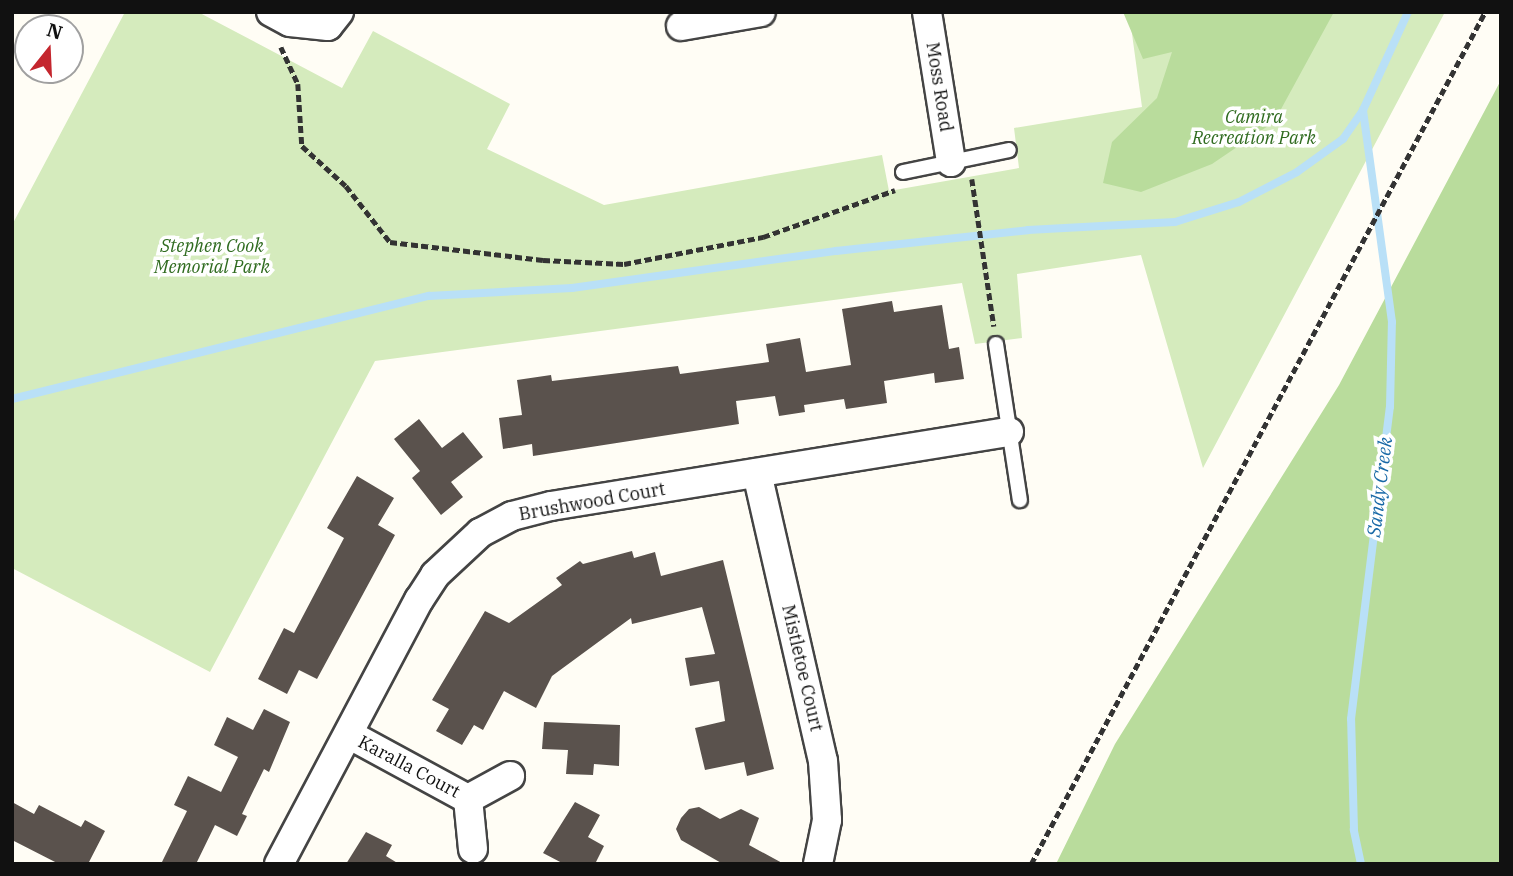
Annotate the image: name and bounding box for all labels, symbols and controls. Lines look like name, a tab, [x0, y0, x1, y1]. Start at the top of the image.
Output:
north arrow	[14, 14, 84, 84]
text: N	[44, 17, 66, 45]
street label: Moss Road	[921, 41, 957, 133]
park label: Camira Recreation Park	[1192, 107, 1316, 150]
park label: Stephen Cook Memorial Park	[154, 236, 270, 278]
water label: Sandy Creek	[1363, 436, 1397, 538]
street label: Brushwood Court	[517, 478, 667, 526]
street label: Mistletoe Court	[777, 603, 827, 733]
street label: Karalla Court	[354, 731, 464, 803]

